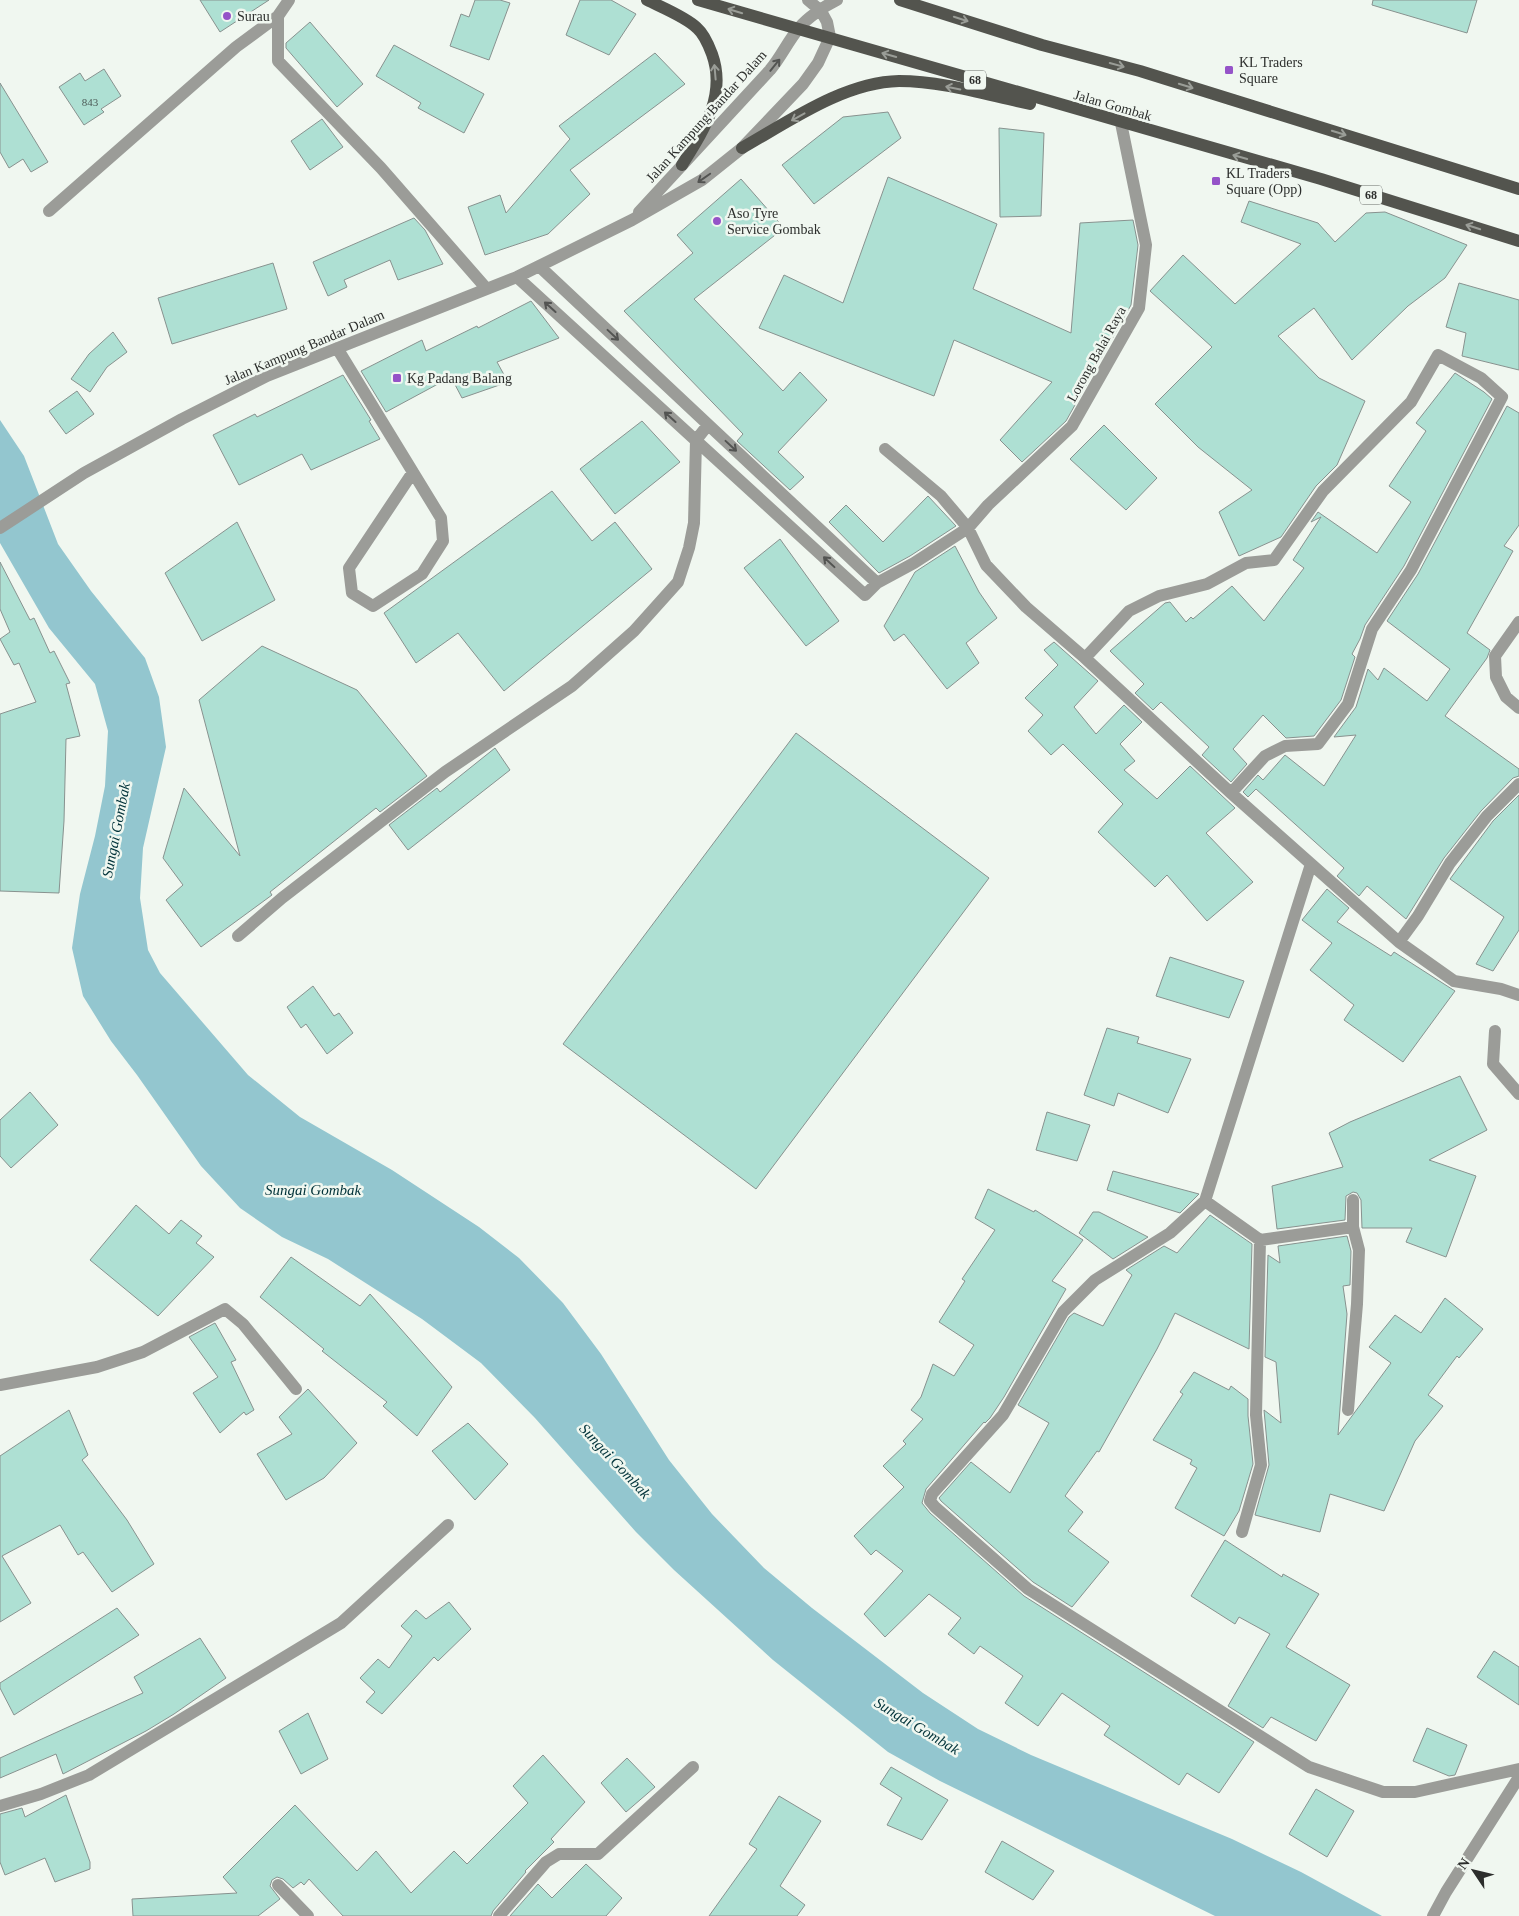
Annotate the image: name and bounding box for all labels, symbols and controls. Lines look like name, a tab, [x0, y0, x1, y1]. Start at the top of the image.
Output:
one-way arrow	[727, 6, 743, 16]
place label: Surau	[237, 9, 270, 24]
marker: Surau	[221, 10, 233, 22]
one-way arrow	[953, 15, 968, 24]
street label: Jalan Kampung Bandar Dalam	[643, 47, 770, 185]
one-way arrow	[882, 49, 898, 59]
place label: KL Traders Square	[1239, 55, 1303, 86]
one-way arrow	[769, 59, 780, 72]
one-way arrow	[1108, 61, 1124, 70]
one-way arrow	[711, 64, 720, 80]
marker: KL Traders Square	[1223, 64, 1235, 76]
road number: 68	[964, 70, 986, 90]
one-way arrow	[1178, 81, 1194, 91]
one-way arrow	[945, 83, 961, 92]
street label: Jalan Gombak	[1072, 87, 1154, 124]
house number: 843	[82, 96, 99, 108]
one-way arrow	[791, 112, 806, 122]
one-way arrow	[1330, 128, 1346, 138]
one-way arrow	[1233, 151, 1249, 161]
place label: KL Traders Square (Opp)	[1226, 166, 1302, 198]
one-way arrow	[697, 173, 711, 183]
marker: KL Traders Square (Opp)	[1210, 175, 1222, 187]
road number: 68	[1360, 186, 1382, 204]
place label: Aso Tyre Service Gombak	[727, 206, 821, 237]
marker: Aso Tyre Service Gombak	[711, 215, 723, 227]
one-way arrow	[1465, 222, 1481, 231]
one-way arrow	[544, 301, 557, 313]
street label: Lorong Balai Raya	[1064, 303, 1129, 404]
street label: Jalan Kampung Bandar Dalam	[222, 307, 386, 388]
one-way arrow	[606, 329, 619, 341]
place label: Kg Padang Balang	[407, 371, 512, 386]
marker: Kg Padang Balang	[391, 372, 403, 384]
one-way arrow	[664, 411, 677, 423]
one-way arrow	[725, 440, 737, 452]
one-way arrow	[822, 556, 835, 568]
water label: Sungai Gombak	[99, 781, 133, 879]
water label: Sungai Gombak	[265, 1182, 361, 1198]
water label: Sungai Gombak	[576, 1420, 654, 1502]
water label: Sungai Gombak	[872, 1694, 963, 1758]
north arrow	[1449, 1846, 1499, 1896]
text: N	[1455, 1855, 1473, 1872]

